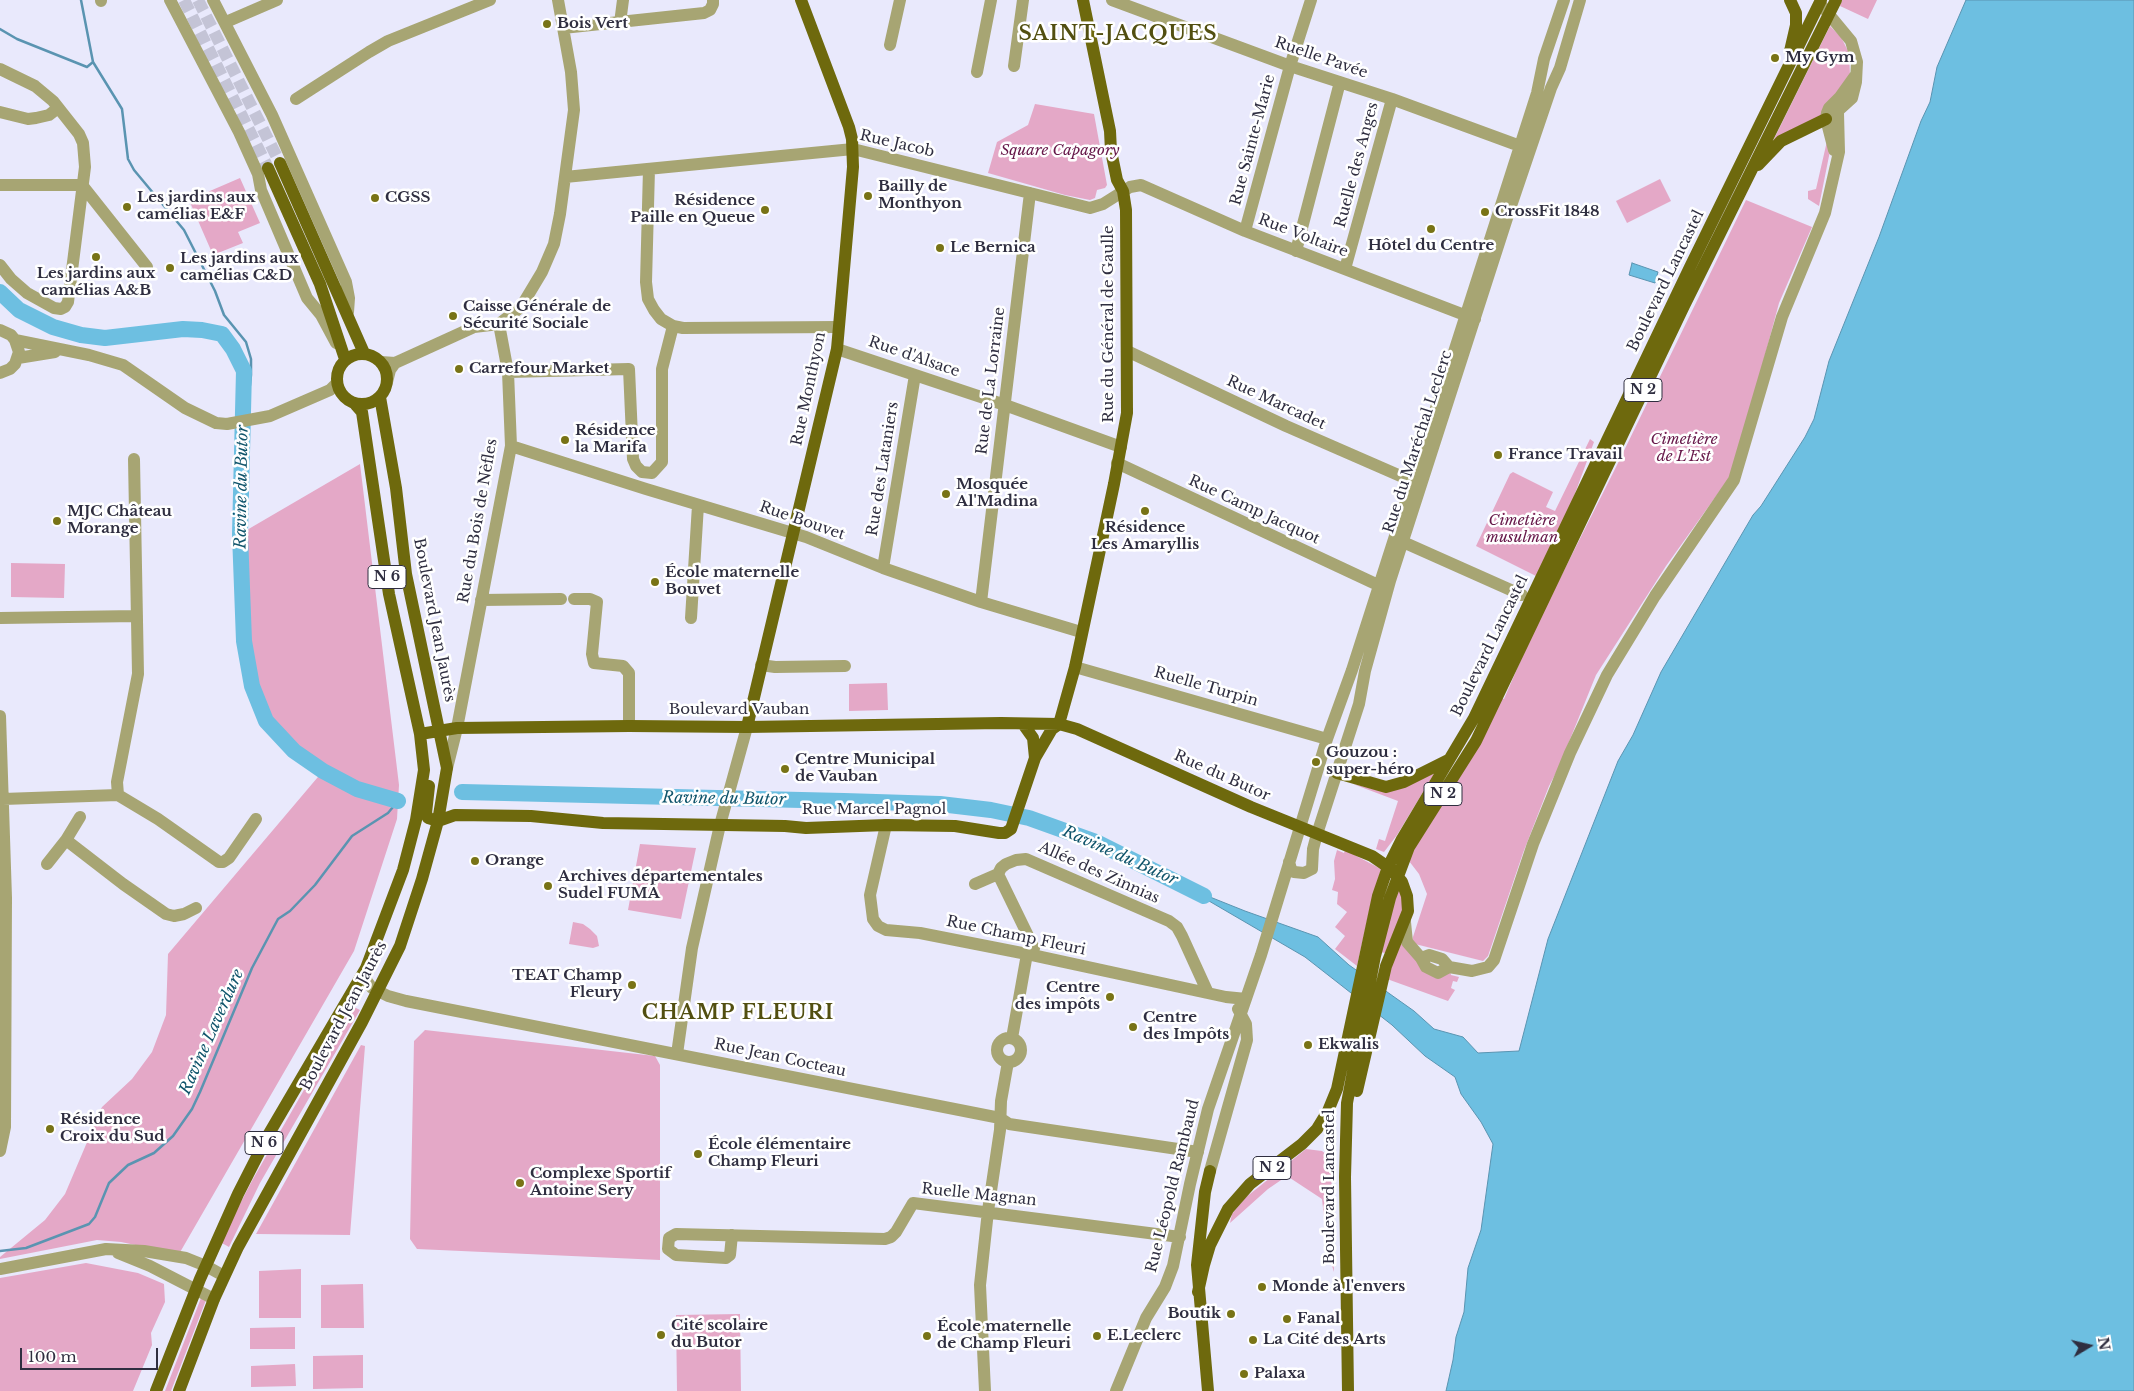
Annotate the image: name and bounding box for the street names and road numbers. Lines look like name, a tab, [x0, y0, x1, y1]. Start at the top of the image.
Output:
street label: Ruelle Pavée	[1272, 34, 1370, 82]
street label: Rue Sainte-Marie	[1227, 73, 1279, 207]
street label: Ruelle des Anges	[1332, 100, 1382, 230]
street label: Rue Jacob	[858, 127, 936, 161]
street label: Boulevard Lancastel	[1624, 207, 1708, 355]
street label: Rue Voltaire	[1256, 211, 1350, 261]
street label: Rue du Général de Gaulle	[1100, 225, 1118, 423]
street label: Rue de La Lorraine	[973, 306, 1009, 456]
street label: Rue Monthyon	[788, 330, 830, 448]
street label: Rue d'Alsace	[866, 333, 962, 381]
street label: Rue du Maréchal Leclerc	[1380, 348, 1456, 536]
street label: Rue Marcadet	[1224, 372, 1328, 434]
road number: N 2	[1624, 378, 1662, 402]
street label: Rue des Lataniers	[863, 401, 903, 537]
street label: Rue du Bois de Nèfles	[455, 437, 501, 605]
street label: Rue Camp Jacquot	[1185, 472, 1323, 548]
street label: Rue Bouvet	[757, 498, 847, 544]
street label: Boulevard Jean Jaurès	[409, 536, 459, 704]
road number: N 6	[368, 566, 406, 588]
street label: Boulevard Lancastel	[1448, 572, 1532, 720]
street label: Ruelle Turpin	[1152, 664, 1260, 710]
street label: Boulevard Vauban	[669, 701, 809, 719]
street label: Rue du Butor	[1171, 747, 1273, 805]
road number: N 2	[1424, 782, 1462, 806]
street label: Rue Marcel Pagnol	[802, 801, 946, 819]
street label: Allée des Zinnias	[1036, 838, 1162, 908]
street label: Rue Champ Fleuri	[945, 912, 1087, 960]
street label: Boulevard Jean Jaurès	[297, 938, 391, 1094]
street label: Rue Jean Cocteau	[712, 1035, 848, 1081]
street label: Rue Léopold Rambaud	[1143, 1098, 1203, 1274]
street label: Boulevard Lancastel	[1321, 1109, 1339, 1265]
road number: N 6	[245, 1132, 283, 1154]
road number: N 2	[1253, 1156, 1291, 1180]
street label: Ruelle Magnan	[921, 1180, 1037, 1210]

